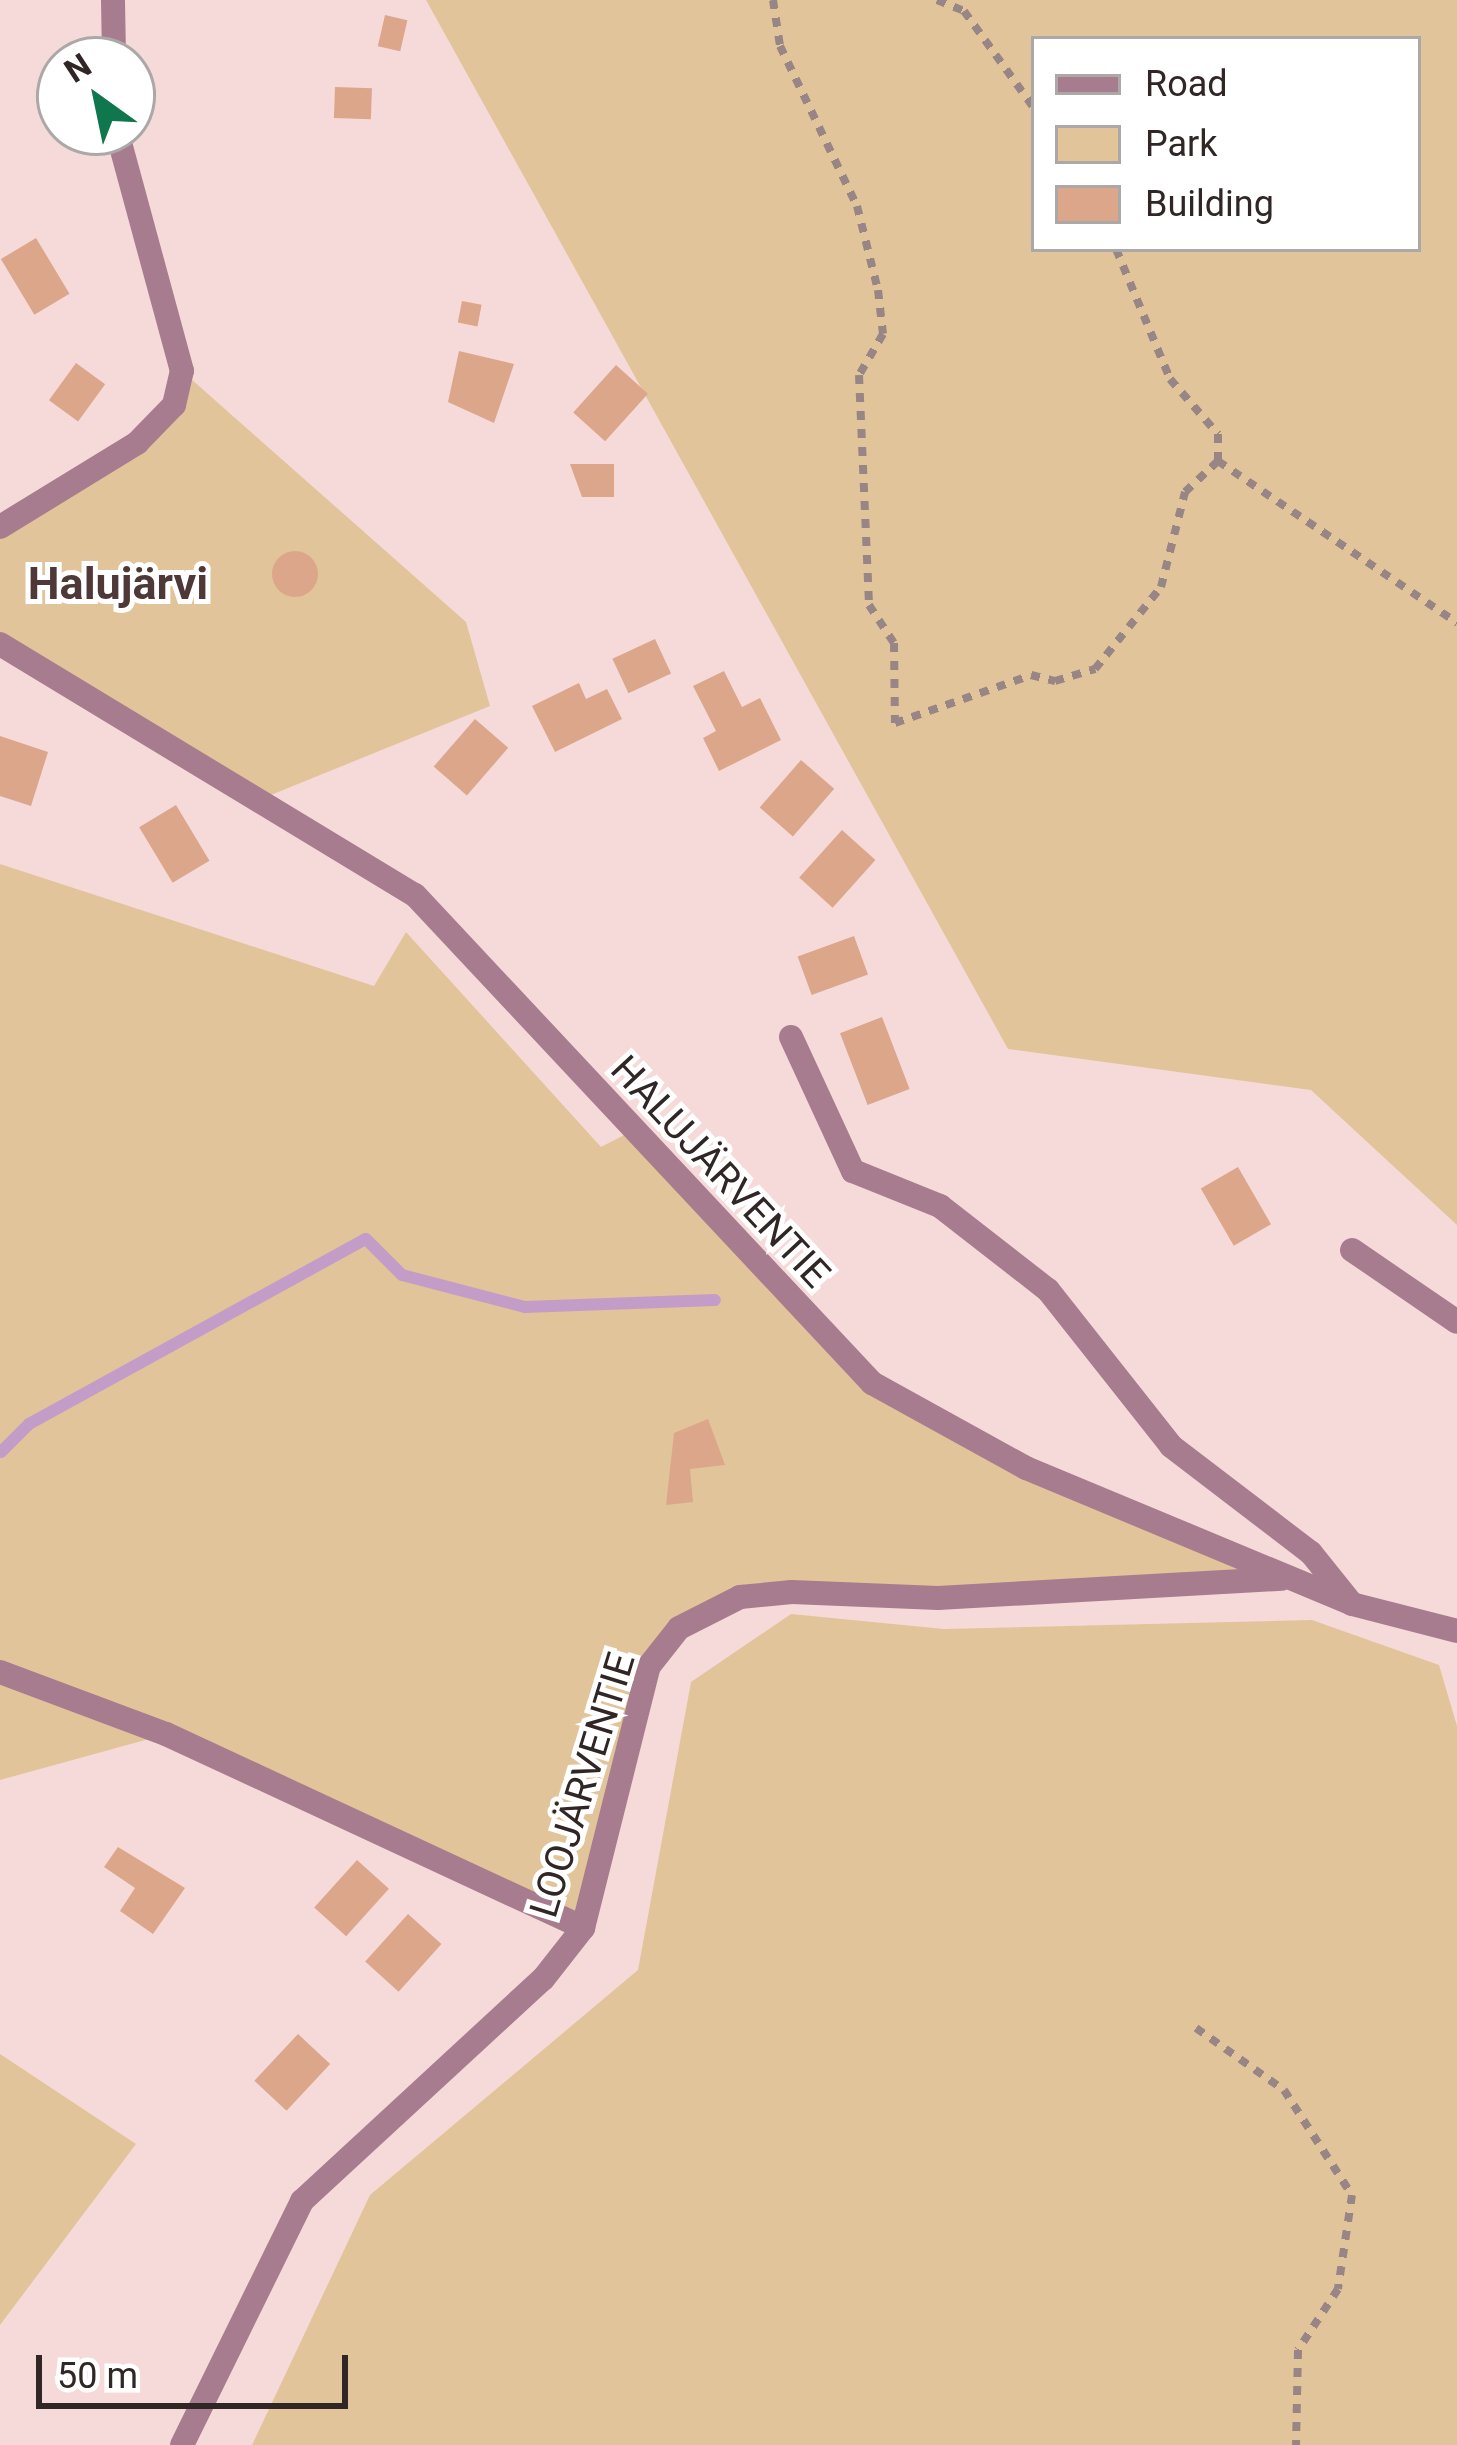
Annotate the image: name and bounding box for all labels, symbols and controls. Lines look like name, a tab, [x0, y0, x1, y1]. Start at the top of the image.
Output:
north arrow	[36, 36, 156, 156]
legend	[1031, 36, 1421, 252]
text: N	[57, 45, 98, 91]
text: Road	[1145, 63, 1228, 105]
text: Park	[1145, 123, 1218, 165]
text: Building	[1145, 183, 1274, 225]
district label: Halujärvi	[28, 557, 208, 611]
street label: HALUJÄRVENTIE	[601, 1047, 839, 1297]
street label: LOOJÄRVENTIE	[521, 1647, 645, 1923]
scale bar	[42, 2331, 354, 2405]
text: 50 m	[57, 2355, 138, 2397]

